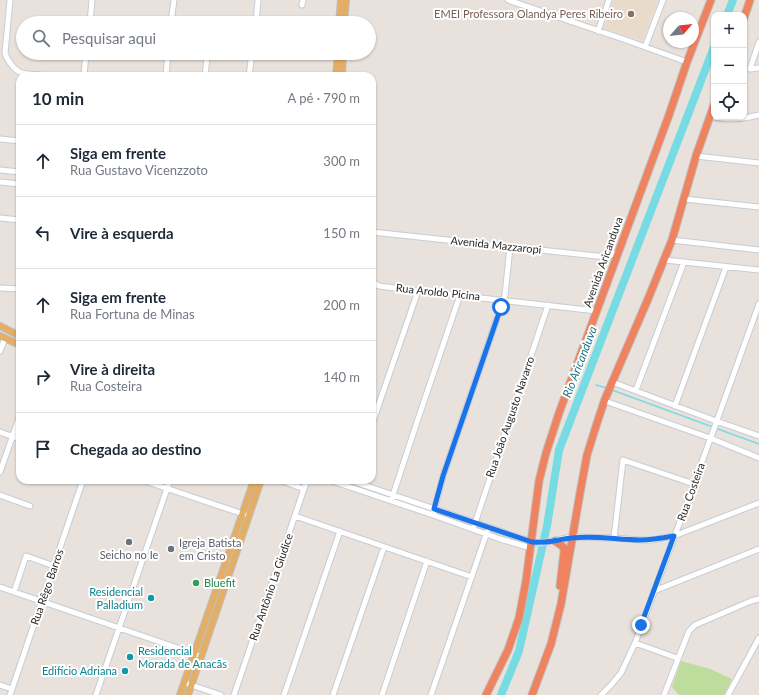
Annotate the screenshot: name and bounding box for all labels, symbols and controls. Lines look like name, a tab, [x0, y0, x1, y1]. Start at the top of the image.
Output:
place label: EMEI Professora Olandya Peres Ribeiro	[434, 7, 623, 20]
marker: EMEI Professora Olandya Peres Ribeiro	[626, 9, 636, 19]
north arrow	[663, 12, 699, 48]
map controls	[711, 12, 747, 120]
button: +	[711, 12, 747, 48]
search box	[16, 16, 376, 60]
icon: search	[30, 27, 52, 49]
text: Pesquisar aqui	[62, 29, 156, 47]
button: −	[711, 48, 747, 84]
button: locate	[711, 84, 747, 120]
text: 10 min	[32, 88, 84, 109]
text: A pé · 790 m	[287, 90, 360, 106]
text: Siga em frente	[70, 144, 166, 162]
icon: ahead	[32, 150, 54, 172]
text: 300 m	[323, 153, 360, 169]
text: Rua Gustavo Vicenzzoto	[70, 162, 208, 178]
street label: Avenida Aricanduva	[580, 215, 625, 309]
icon: left	[32, 222, 54, 244]
text: Vire à esquerda	[70, 224, 174, 242]
text: 150 m	[323, 225, 360, 241]
street label: Avenida Mazzaropi	[450, 233, 542, 256]
street label: Rua Aroldo Picina	[395, 281, 481, 302]
text: Siga em frente	[70, 288, 166, 306]
icon: ahead	[32, 294, 54, 316]
text: 200 m	[323, 297, 360, 313]
route start	[492, 298, 510, 316]
text: Rua Fortuna de Minas	[70, 306, 195, 322]
water label: Rio Aricanduva	[559, 324, 600, 400]
street label: Rua João Augusto Navarro	[483, 355, 536, 479]
text: Vire à direita	[70, 360, 155, 378]
icon: right	[32, 366, 54, 388]
text: 140 m	[323, 369, 360, 385]
text: Rua Costeira	[70, 378, 142, 394]
icon: arrive	[32, 438, 54, 460]
text: Chegada ao destino	[70, 440, 201, 458]
street label: Rua Costeira	[674, 461, 707, 523]
street label: Rua Antônio La Giudice	[246, 531, 295, 642]
place label: Igreja Batista em Cristo	[179, 536, 242, 562]
marker: Seicho no Ie	[124, 537, 134, 547]
marker: Igreja Batista em Cristo	[166, 544, 176, 554]
street label: Rua Rêgo Barros	[27, 547, 66, 626]
place label: Seicho no Ie	[100, 548, 159, 561]
place label: Bluefit	[204, 576, 236, 589]
marker: Bluefit	[191, 578, 201, 588]
place label: Residencial Palladium	[89, 585, 143, 611]
marker: Residencial Palladium	[146, 593, 156, 603]
route end	[632, 616, 650, 634]
place label: Residencial Morada de Anacãs	[138, 644, 227, 670]
marker: Residencial Morada de Anacãs	[125, 652, 135, 662]
place label: Edifício Adriana	[42, 664, 117, 677]
marker: Edifício Adriana	[120, 666, 130, 676]

